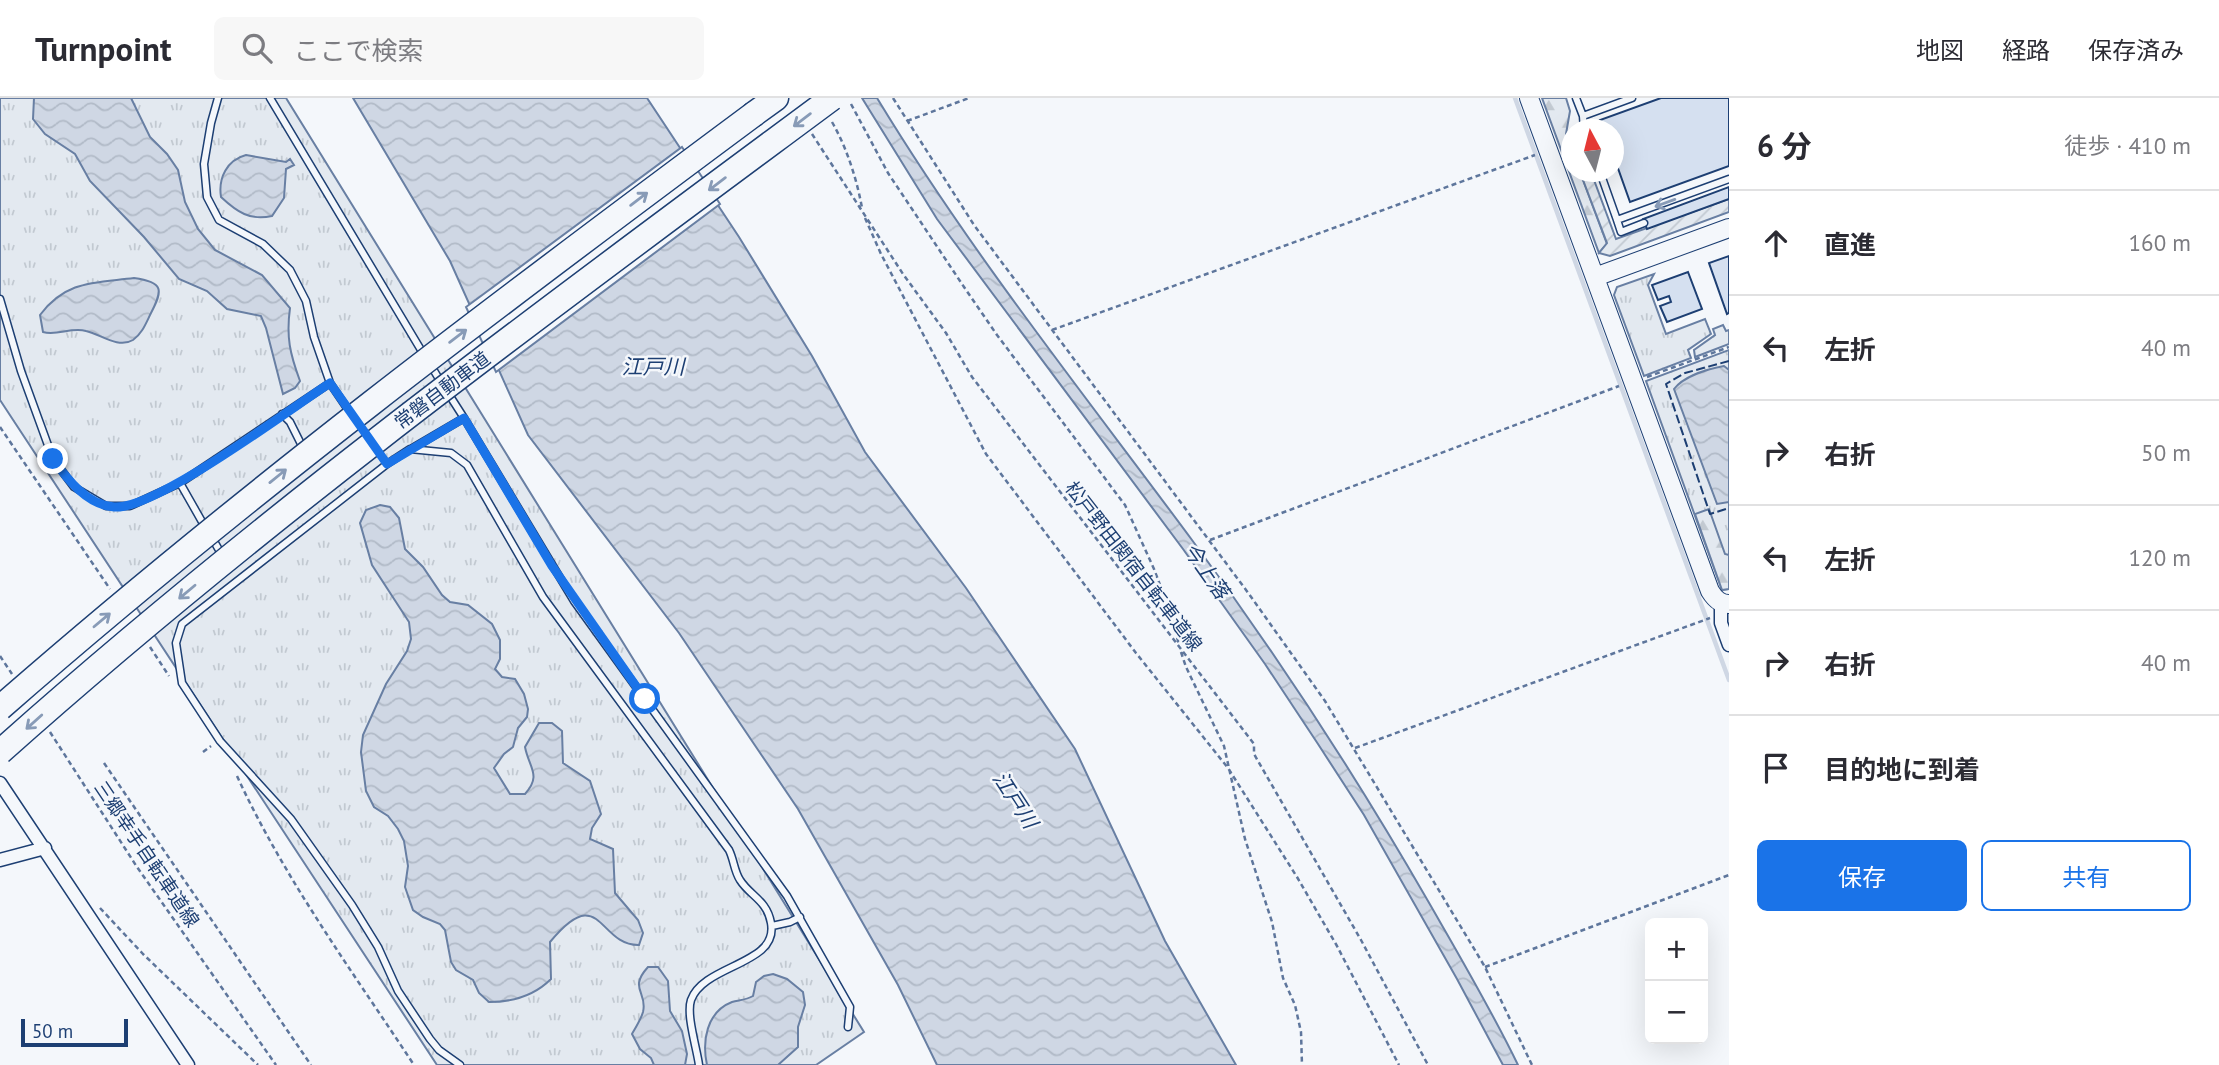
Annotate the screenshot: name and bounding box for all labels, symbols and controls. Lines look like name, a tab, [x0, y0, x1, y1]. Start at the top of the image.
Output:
search box	[214, 17, 704, 80]
text: Turnpoint	[35, 27, 172, 70]
icon: search	[238, 29, 276, 67]
text: ここで検索	[294, 34, 424, 67]
text: 地図	[1916, 35, 1964, 66]
text: 経路	[2002, 35, 2050, 66]
text: 保存済み	[2088, 35, 2184, 66]
one-way arrow	[793, 113, 812, 128]
north arrow	[1561, 119, 1624, 182]
text: 6 分	[1757, 126, 1812, 165]
text: 徒歩 · 410 m	[2064, 131, 2191, 160]
one-way arrow	[708, 176, 727, 191]
one-way arrow	[630, 192, 648, 207]
one-way arrow	[1654, 198, 1676, 210]
icon: ahead	[1757, 224, 1795, 262]
text: 直進	[1824, 228, 1876, 261]
text: 160 m	[2129, 228, 2191, 257]
one-way arrow	[448, 329, 466, 344]
icon: left	[1757, 329, 1795, 367]
text: 左折	[1824, 333, 1876, 366]
text: 40 m	[2141, 333, 2191, 362]
street label: 常磐自動車道	[389, 346, 495, 434]
water label: 江戸川	[622, 353, 686, 380]
icon: right	[1757, 434, 1795, 472]
text: 右折	[1824, 438, 1876, 471]
text: 50 m	[2141, 438, 2191, 467]
route end	[37, 443, 68, 474]
one-way arrow	[269, 468, 287, 484]
street label: 松戸野田関宿自転車道線	[1060, 476, 1208, 656]
water label: 今上落	[1177, 537, 1237, 607]
icon: left	[1757, 539, 1795, 577]
text: 左折	[1824, 543, 1876, 576]
text: 120 m	[2129, 543, 2191, 572]
one-way arrow	[179, 584, 197, 599]
one-way arrow	[93, 612, 111, 628]
icon: right	[1757, 644, 1795, 682]
text: 右折	[1824, 648, 1876, 681]
text: 40 m	[2141, 648, 2191, 677]
route start	[629, 683, 660, 714]
one-way arrow	[25, 714, 43, 730]
icon: arrive	[1757, 749, 1795, 787]
text: 目的地に到着	[1824, 753, 1980, 786]
water label: 江戸川	[987, 766, 1045, 835]
street label: 三郷幸手自転車道線	[89, 776, 205, 932]
button: 保存	[1757, 840, 1967, 911]
button: 共有	[1981, 840, 2191, 911]
map controls	[1645, 918, 1708, 1044]
button: +	[1645, 918, 1708, 981]
button: −	[1645, 981, 1708, 1044]
scale bar	[21, 1016, 128, 1048]
text: 50 m	[32, 1019, 73, 1043]

